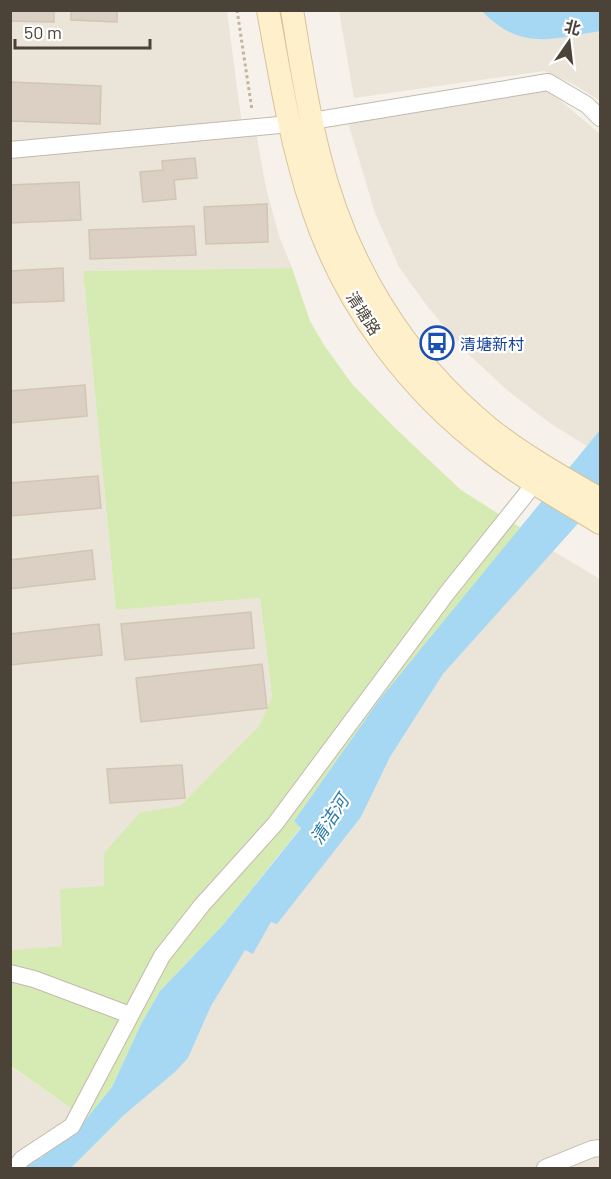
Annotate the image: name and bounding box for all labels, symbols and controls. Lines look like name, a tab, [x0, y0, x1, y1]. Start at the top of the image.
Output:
scale bar	[15, 12, 150, 50]
north arrow	[539, 12, 599, 72]
text: 北	[563, 16, 583, 38]
text: 50 m	[24, 21, 62, 43]
street label: 清塘路	[343, 288, 385, 338]
bus stop icon: 清塘新村	[419, 325, 455, 361]
place label: 清塘新村	[460, 334, 524, 353]
water label: 清洁河	[305, 788, 355, 848]

